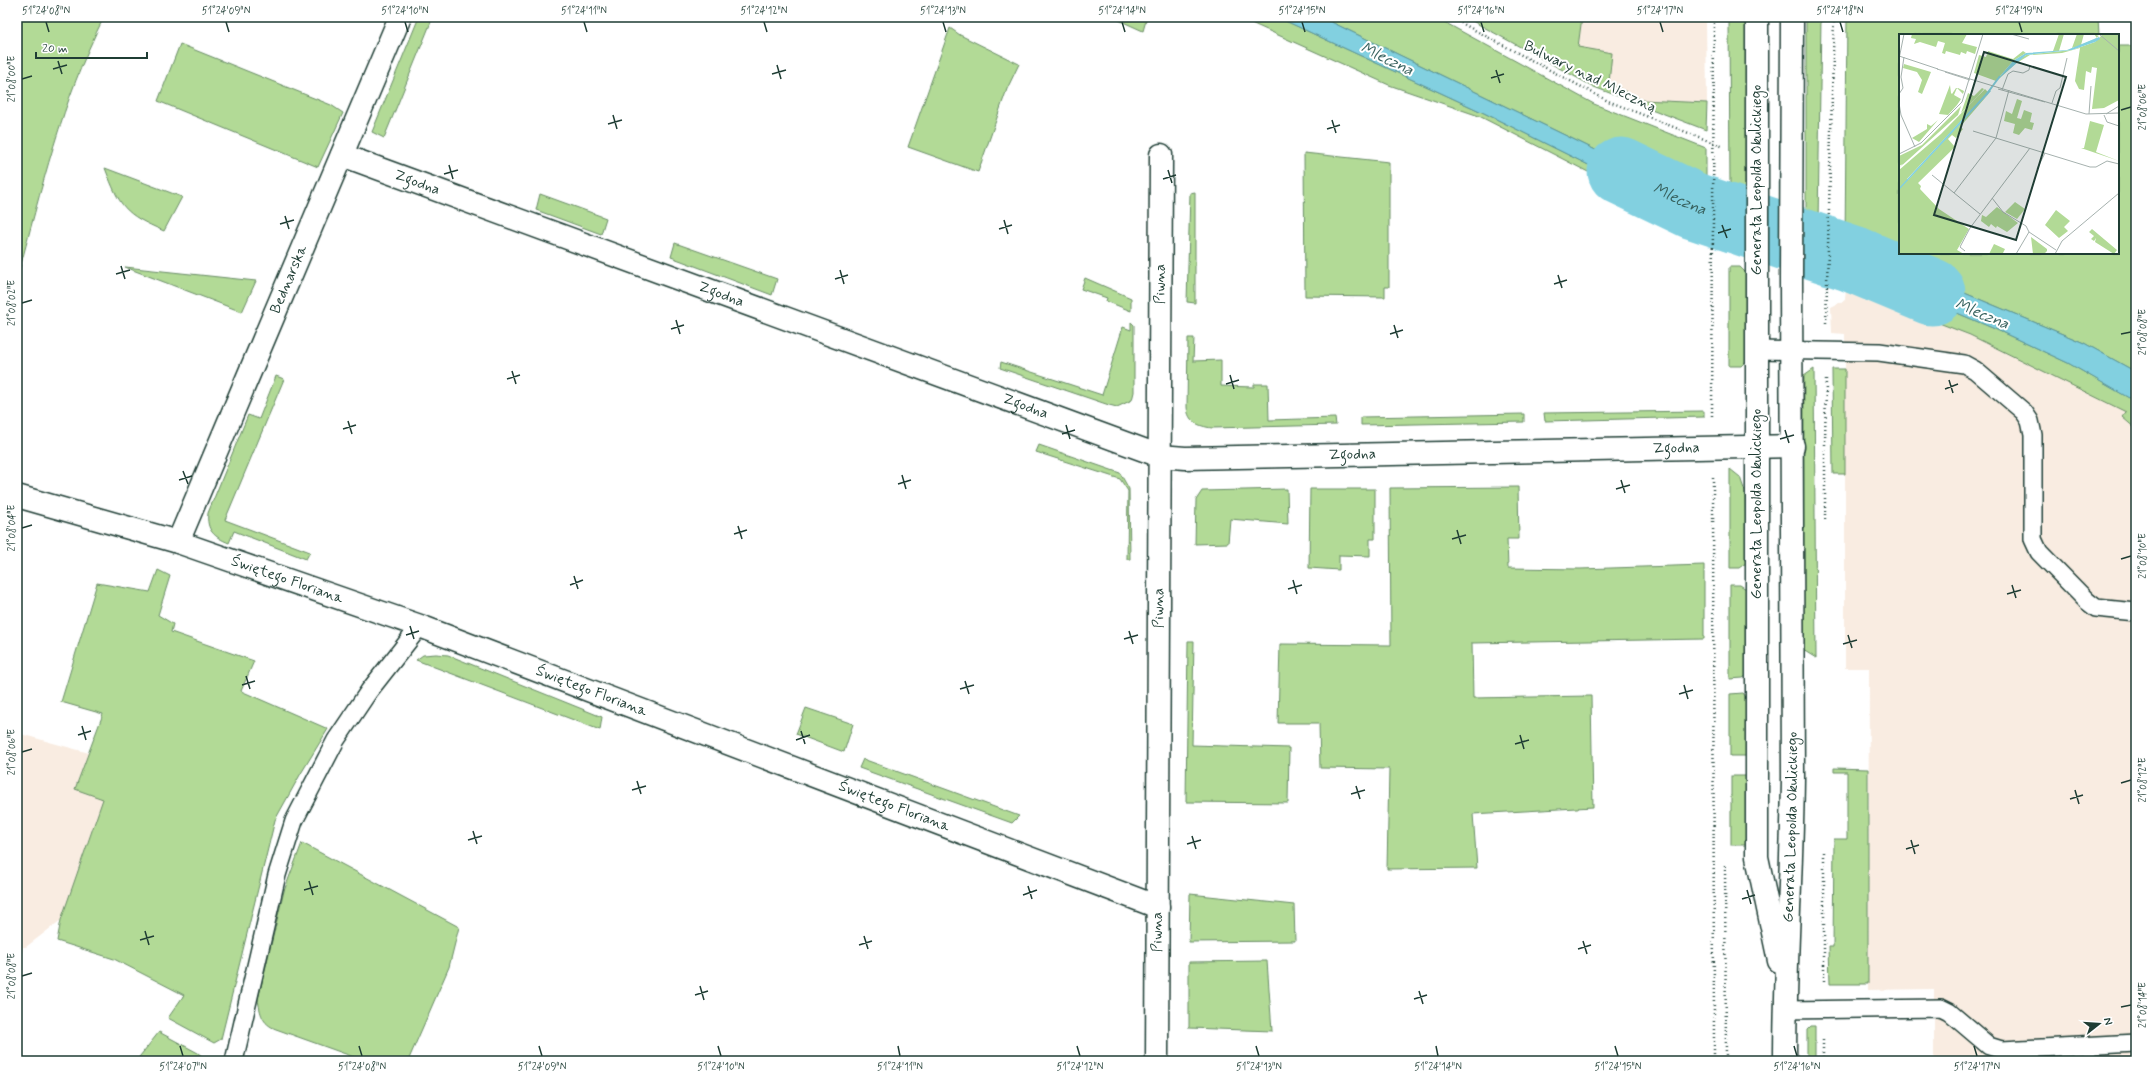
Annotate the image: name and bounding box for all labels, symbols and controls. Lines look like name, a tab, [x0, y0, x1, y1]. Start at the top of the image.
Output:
text: 51°24'08"N	[22, 4, 70, 18]
text: 51°24'09"N	[202, 4, 251, 18]
text: 51°24'10"N	[381, 4, 429, 18]
text: 51°24'11"N	[561, 4, 607, 18]
text: 51°24'12"N	[741, 4, 788, 18]
text: 51°24'13"N	[920, 4, 966, 18]
text: 51°24'14"N	[1098, 4, 1146, 18]
text: 51°24'15"N	[1279, 4, 1326, 18]
text: 51°24'16"N	[1457, 4, 1505, 18]
text: 51°24'17"N	[1637, 4, 1684, 18]
text: 51°24'18"N	[1816, 4, 1864, 18]
text: 51°24'19"N	[1995, 4, 2043, 18]
scale bar	[36, 34, 147, 60]
inset map	[1899, 34, 2119, 254]
street label: Bulwary nad Mleczną	[1520, 36, 1660, 118]
water label: Mleczna	[1357, 37, 1417, 81]
text: 20 m	[42, 41, 68, 57]
text: 21°08'00"E	[5, 56, 19, 102]
street label: Generała Leopolda Okulickiego	[1747, 84, 1768, 275]
text: 21°08'06"E	[2136, 84, 2150, 130]
street label: Zgodna	[391, 165, 443, 200]
water label: Mleczna	[1650, 177, 1709, 220]
street label: Bednarska	[266, 241, 313, 317]
street label: Piwna	[1150, 264, 1171, 304]
street label: Zgodna	[696, 277, 747, 312]
text: 21°08'02"E	[5, 280, 19, 326]
water label: Mleczna	[1952, 293, 2012, 335]
text: 21°08'08"E	[2136, 309, 2150, 355]
street label: Zgodna	[1000, 389, 1051, 424]
street label: Generała Leopolda Okulickiego	[1747, 408, 1768, 599]
street label: Zgodna	[1652, 438, 1700, 460]
street label: Zgodna	[1328, 444, 1376, 466]
text: 21°08'04"E	[5, 504, 19, 551]
text: 21°08'10"E	[2136, 533, 2150, 579]
street label: Świętego Floriana	[228, 550, 347, 609]
street label: Piwna	[1149, 588, 1169, 628]
street label: Świętego Floriana	[533, 660, 651, 722]
text: 21°08'06"E	[5, 729, 19, 775]
street label: Generała Leopolda Okulickiego	[1778, 731, 1804, 923]
text: 21°08'12"E	[2136, 757, 2150, 803]
street label: Świętego Floriana	[836, 775, 954, 837]
street label: Piwna	[1147, 912, 1168, 952]
text: 21°08'08"E	[5, 953, 19, 999]
text: 21°08'14"E	[2136, 982, 2150, 1028]
north arrow	[2079, 1004, 2119, 1044]
text: N	[2100, 1016, 2115, 1027]
text: 51°24'07"N	[159, 1060, 207, 1074]
text: 51°24'08"N	[338, 1060, 386, 1074]
text: 51°24'09"N	[518, 1060, 567, 1074]
text: 51°24'10"N	[697, 1060, 745, 1074]
text: 51°24'11"N	[877, 1060, 923, 1074]
text: 51°24'12"N	[1057, 1060, 1104, 1074]
text: 51°24'13"N	[1236, 1060, 1282, 1074]
text: 51°24'14"N	[1414, 1060, 1462, 1074]
text: 51°24'15"N	[1595, 1060, 1642, 1074]
text: 51°24'16"N	[1773, 1060, 1821, 1074]
text: 51°24'17"N	[1954, 1060, 2001, 1074]

